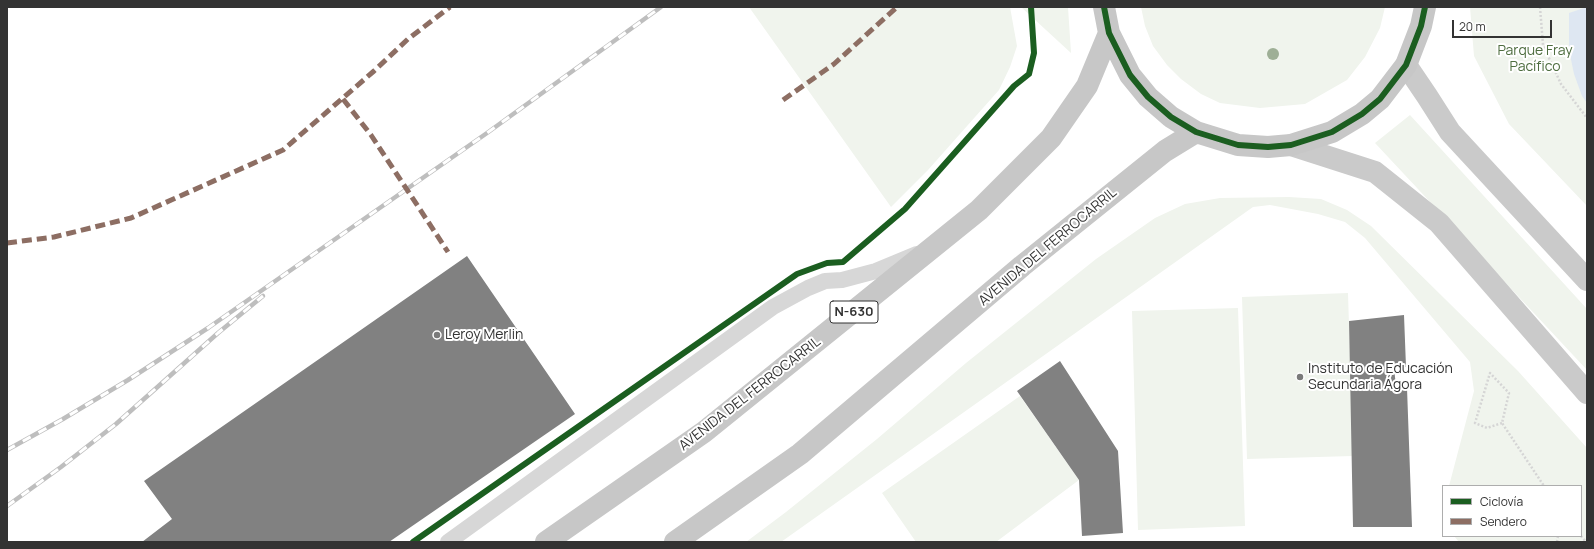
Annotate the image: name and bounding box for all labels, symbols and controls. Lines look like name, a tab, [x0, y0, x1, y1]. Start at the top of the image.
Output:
scale bar	[1454, 12, 1554, 38]
text: 20 m	[1459, 18, 1486, 35]
park label: Parque Fray Pacífico	[1497, 43, 1573, 76]
street label: AVENIDA DEL FERROCARRIL	[976, 184, 1120, 310]
road number: N-630	[830, 301, 878, 323]
place label: Leroy Merlin	[445, 327, 523, 343]
marker: Leroy Merlin	[432, 330, 442, 340]
street label: AVENIDA DEL FERROCARRIL	[676, 334, 824, 454]
place label: Instituto de Educación Secundaria Ágora	[1308, 361, 1453, 394]
marker: Instituto de Educación Secundaria Ágora	[1295, 372, 1305, 382]
legend	[1442, 485, 1582, 537]
text: Ciclovía	[1480, 493, 1523, 510]
text: Sendero	[1480, 513, 1527, 530]

